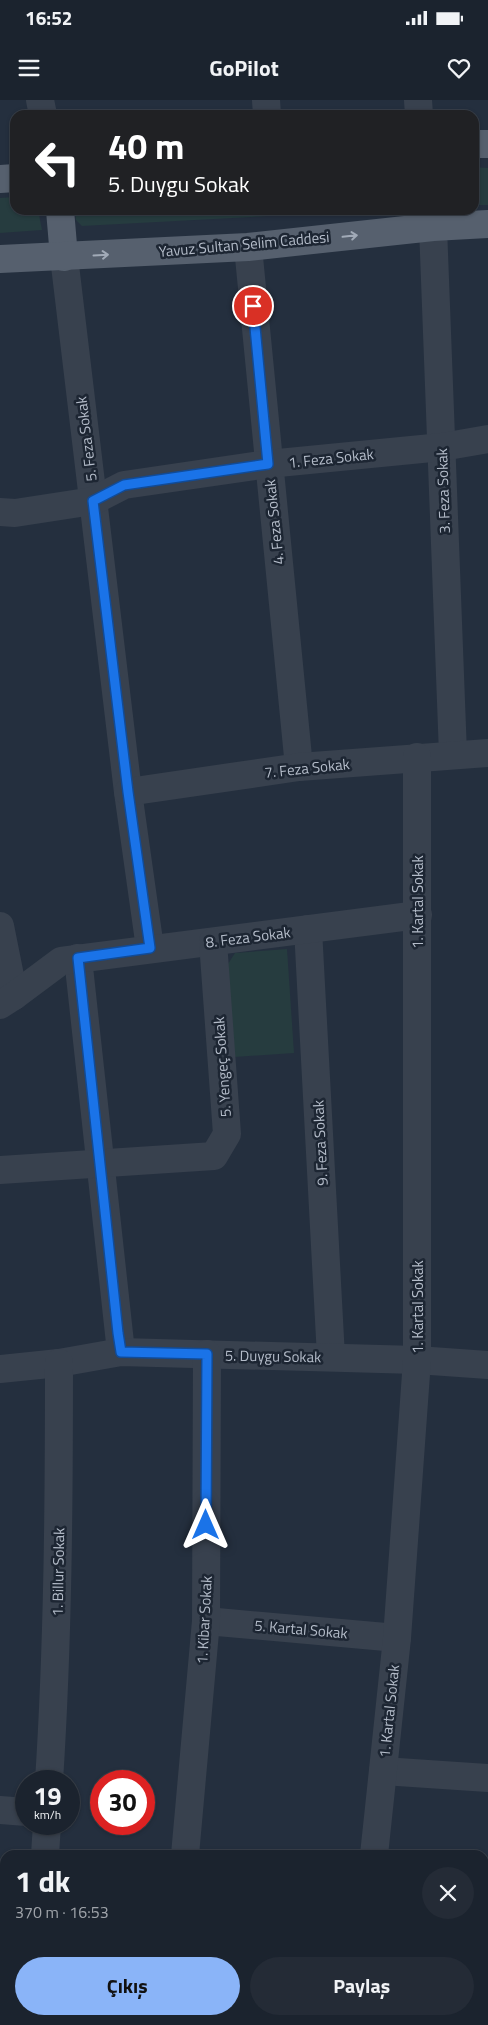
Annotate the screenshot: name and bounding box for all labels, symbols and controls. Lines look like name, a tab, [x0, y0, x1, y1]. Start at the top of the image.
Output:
text: 16:52	[25, 3, 72, 32]
text: GoPilot	[209, 51, 279, 85]
icon: menu	[15, 54, 43, 82]
icon: heart	[445, 54, 473, 82]
text: 40 m	[108, 119, 184, 173]
icon: left	[25, 130, 90, 195]
text: 5. Duygu Sokak	[108, 167, 250, 201]
street label: Yavuz Sultan Selim Caddesi	[158, 225, 330, 263]
one-way arrow	[342, 231, 358, 241]
one-way arrow	[93, 250, 109, 259]
pin	[232, 285, 274, 327]
icon: arrive	[239, 292, 267, 320]
street label: 5. Feza Sokak	[69, 395, 103, 483]
street label: 1. Feza Sokak	[287, 442, 375, 474]
street label: 3. Feza Sokak	[430, 448, 456, 534]
street label: 4. Feza Sokak	[258, 478, 290, 566]
street label: 7. Feza Sokak	[263, 752, 351, 784]
street label: 1. Kartal Sokak	[406, 855, 429, 949]
street label: 8. Feza Sokak	[204, 920, 292, 954]
street label: 5. Yengeç Sokak	[207, 1016, 237, 1118]
street label: 9. Feza Sokak	[306, 1100, 334, 1186]
street label: 1. Kartal Sokak	[406, 1260, 429, 1354]
street label: 5. Duygu Sokak	[225, 1344, 321, 1368]
position arrow	[179, 1498, 231, 1550]
street label: 1. Billur Sokak	[46, 1527, 70, 1617]
street label: 1. Kibar Sokak	[190, 1575, 218, 1665]
street label: 5. Kartal Sokak	[253, 1613, 349, 1645]
street label: 1. Kartal Sokak	[373, 1663, 405, 1759]
speed limit sign: 30	[90, 1770, 155, 1835]
text: 19	[33, 1777, 62, 1815]
text: km/h	[34, 1805, 61, 1824]
text: 1 dk	[15, 1858, 70, 1904]
button: close	[422, 1867, 474, 1919]
text: 370 m · 16:53	[15, 1900, 109, 1924]
button: Çıkış	[15, 1957, 240, 2015]
button: Paylaş	[250, 1957, 474, 2015]

